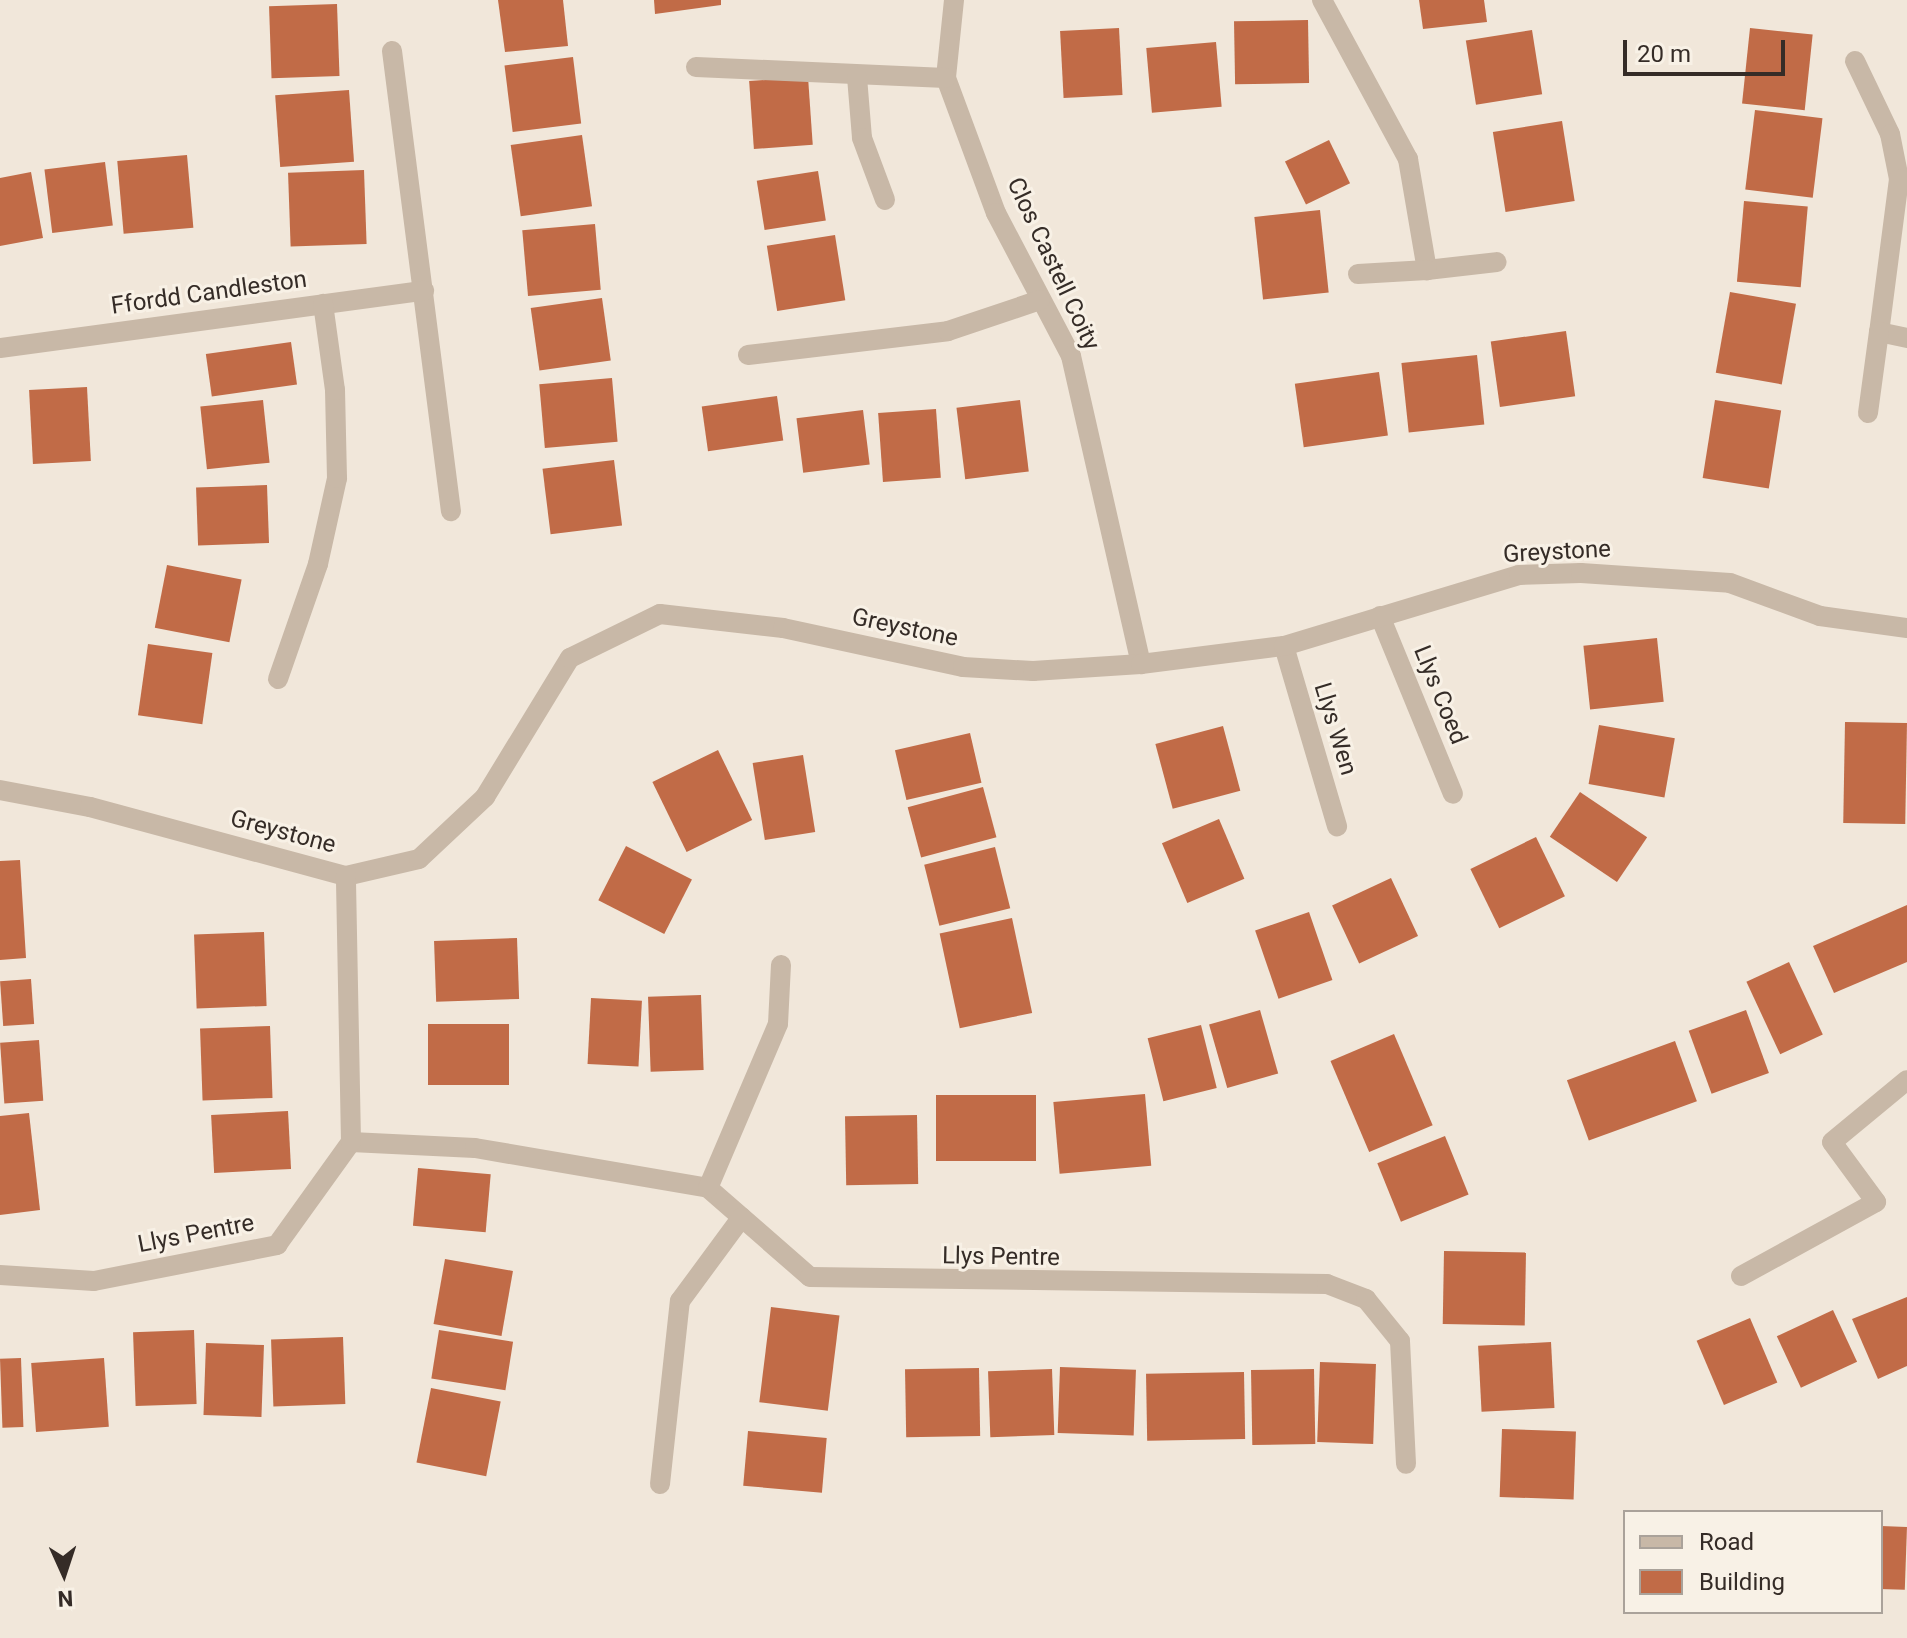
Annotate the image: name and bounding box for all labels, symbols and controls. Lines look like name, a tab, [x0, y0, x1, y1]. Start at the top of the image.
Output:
scale bar	[1627, 24, 1789, 74]
text: 20 m	[1637, 40, 1691, 68]
street label: Clos Castell Coity	[1000, 173, 1106, 355]
street label: Ffordd Candleston	[109, 265, 309, 321]
street label: Greystone	[1502, 535, 1612, 569]
street label: Greystone	[849, 603, 961, 653]
street label: Llys Coed	[1407, 641, 1473, 749]
street label: Llys Wen	[1307, 679, 1363, 779]
street label: Greystone	[227, 804, 339, 860]
street label: Llys Pentre	[135, 1209, 257, 1259]
street label: Llys Pentre	[942, 1242, 1060, 1272]
legend	[1623, 1510, 1883, 1614]
text: Road	[1699, 1528, 1754, 1556]
north arrow	[24, 1534, 104, 1614]
text: Building	[1699, 1568, 1785, 1596]
text: N	[57, 1586, 74, 1611]

